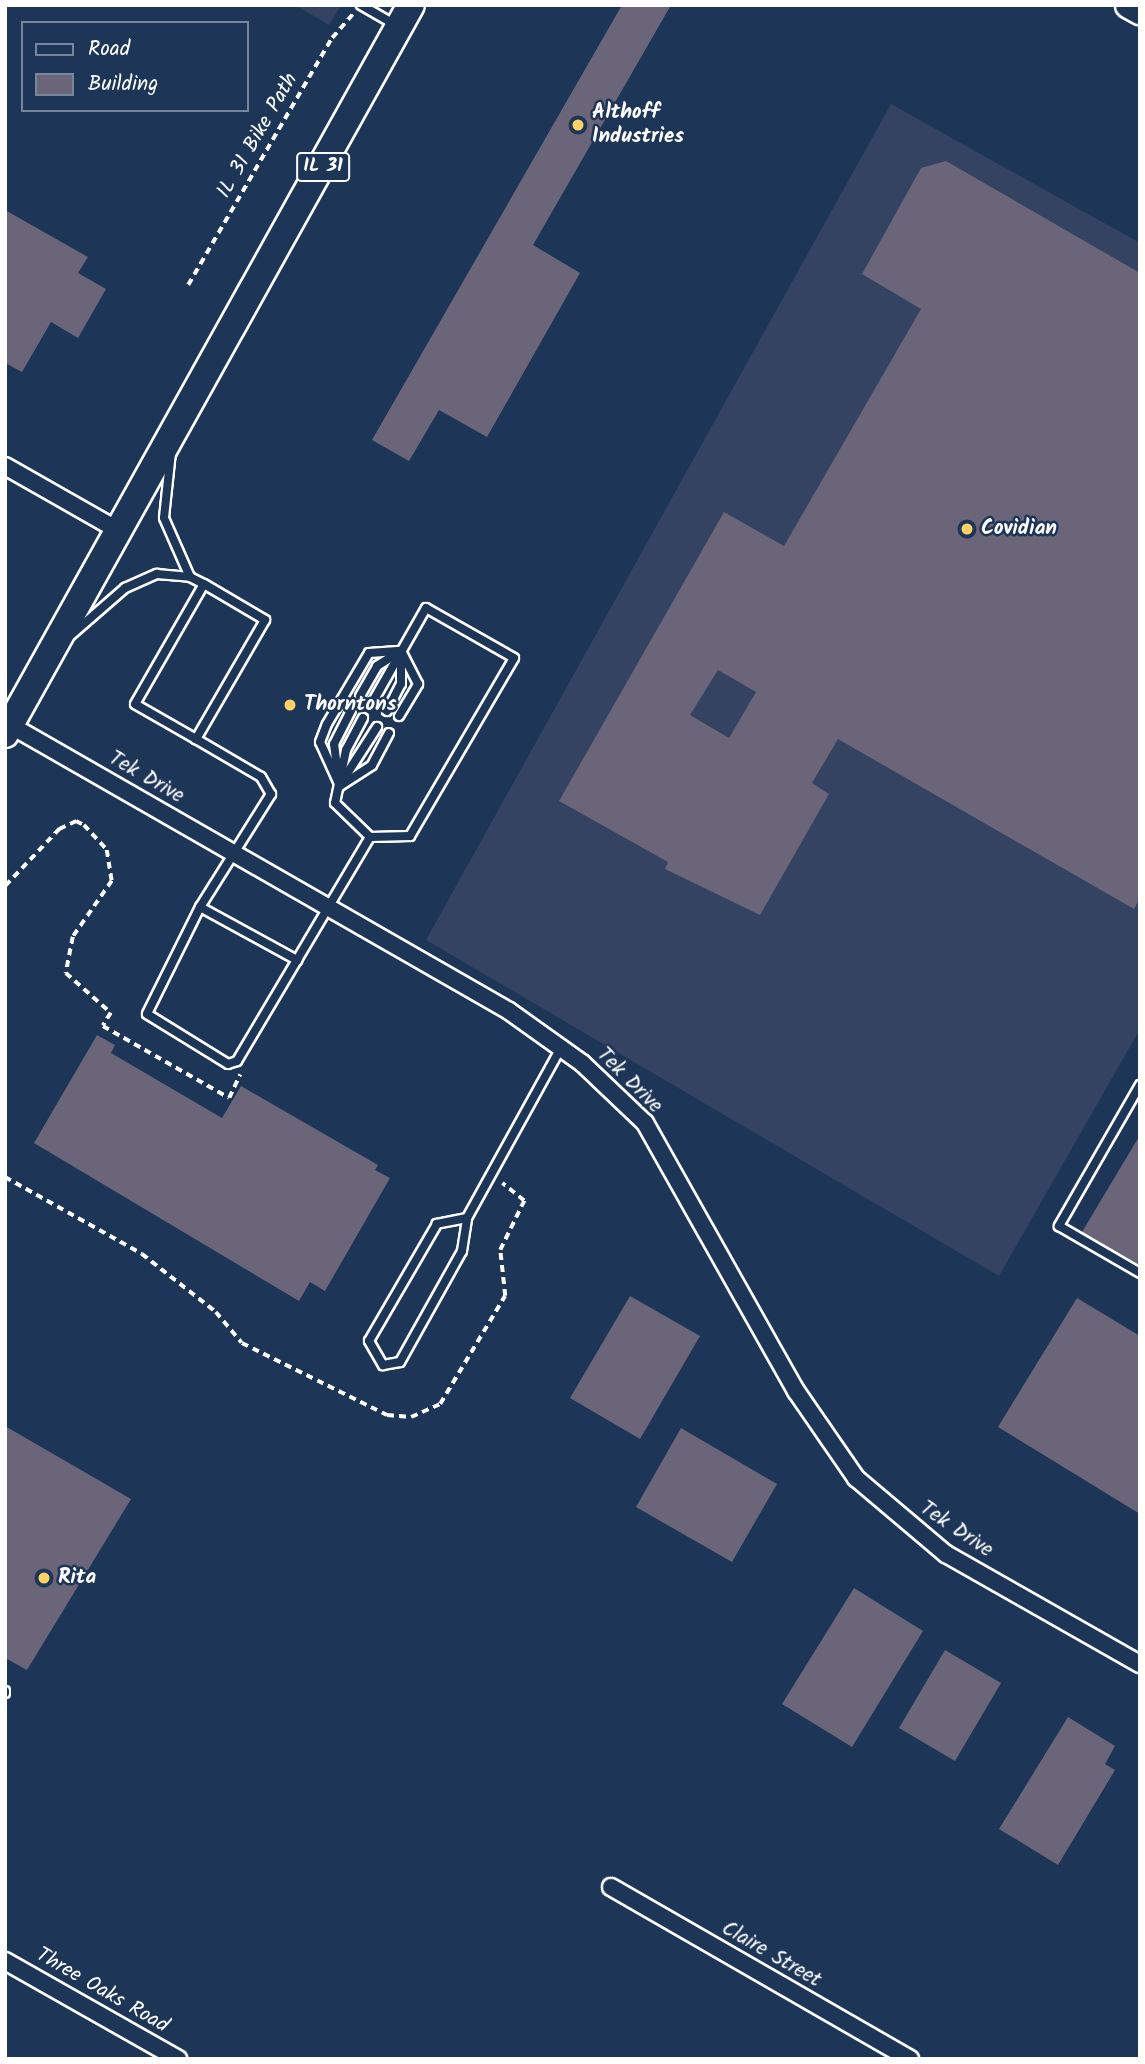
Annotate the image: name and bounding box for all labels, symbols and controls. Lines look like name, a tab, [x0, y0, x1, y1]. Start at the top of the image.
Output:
legend	[21, 21, 248, 112]
text: Road	[88, 33, 130, 66]
text: Building	[88, 68, 158, 101]
street label: IL 31 Bike Path	[212, 69, 304, 203]
place label: Althoff Industries	[592, 100, 684, 150]
marker: Althoff Industries	[570, 117, 586, 133]
road number: IL 31	[295, 152, 351, 182]
place label: Covidian	[981, 516, 1057, 542]
marker: Covidian	[959, 521, 975, 537]
place label: Thorntons	[304, 692, 397, 718]
marker: Thorntons	[282, 697, 298, 713]
street label: Tek Drive	[104, 746, 188, 810]
street label: Tek Drive	[591, 1043, 667, 1119]
street label: Tek Drive	[915, 1496, 997, 1564]
place label: Rita	[58, 1565, 96, 1591]
marker: Rita	[36, 1570, 52, 1586]
street label: Claire Street	[717, 1916, 825, 1994]
street label: Three Oaks Road	[31, 1943, 173, 2039]

